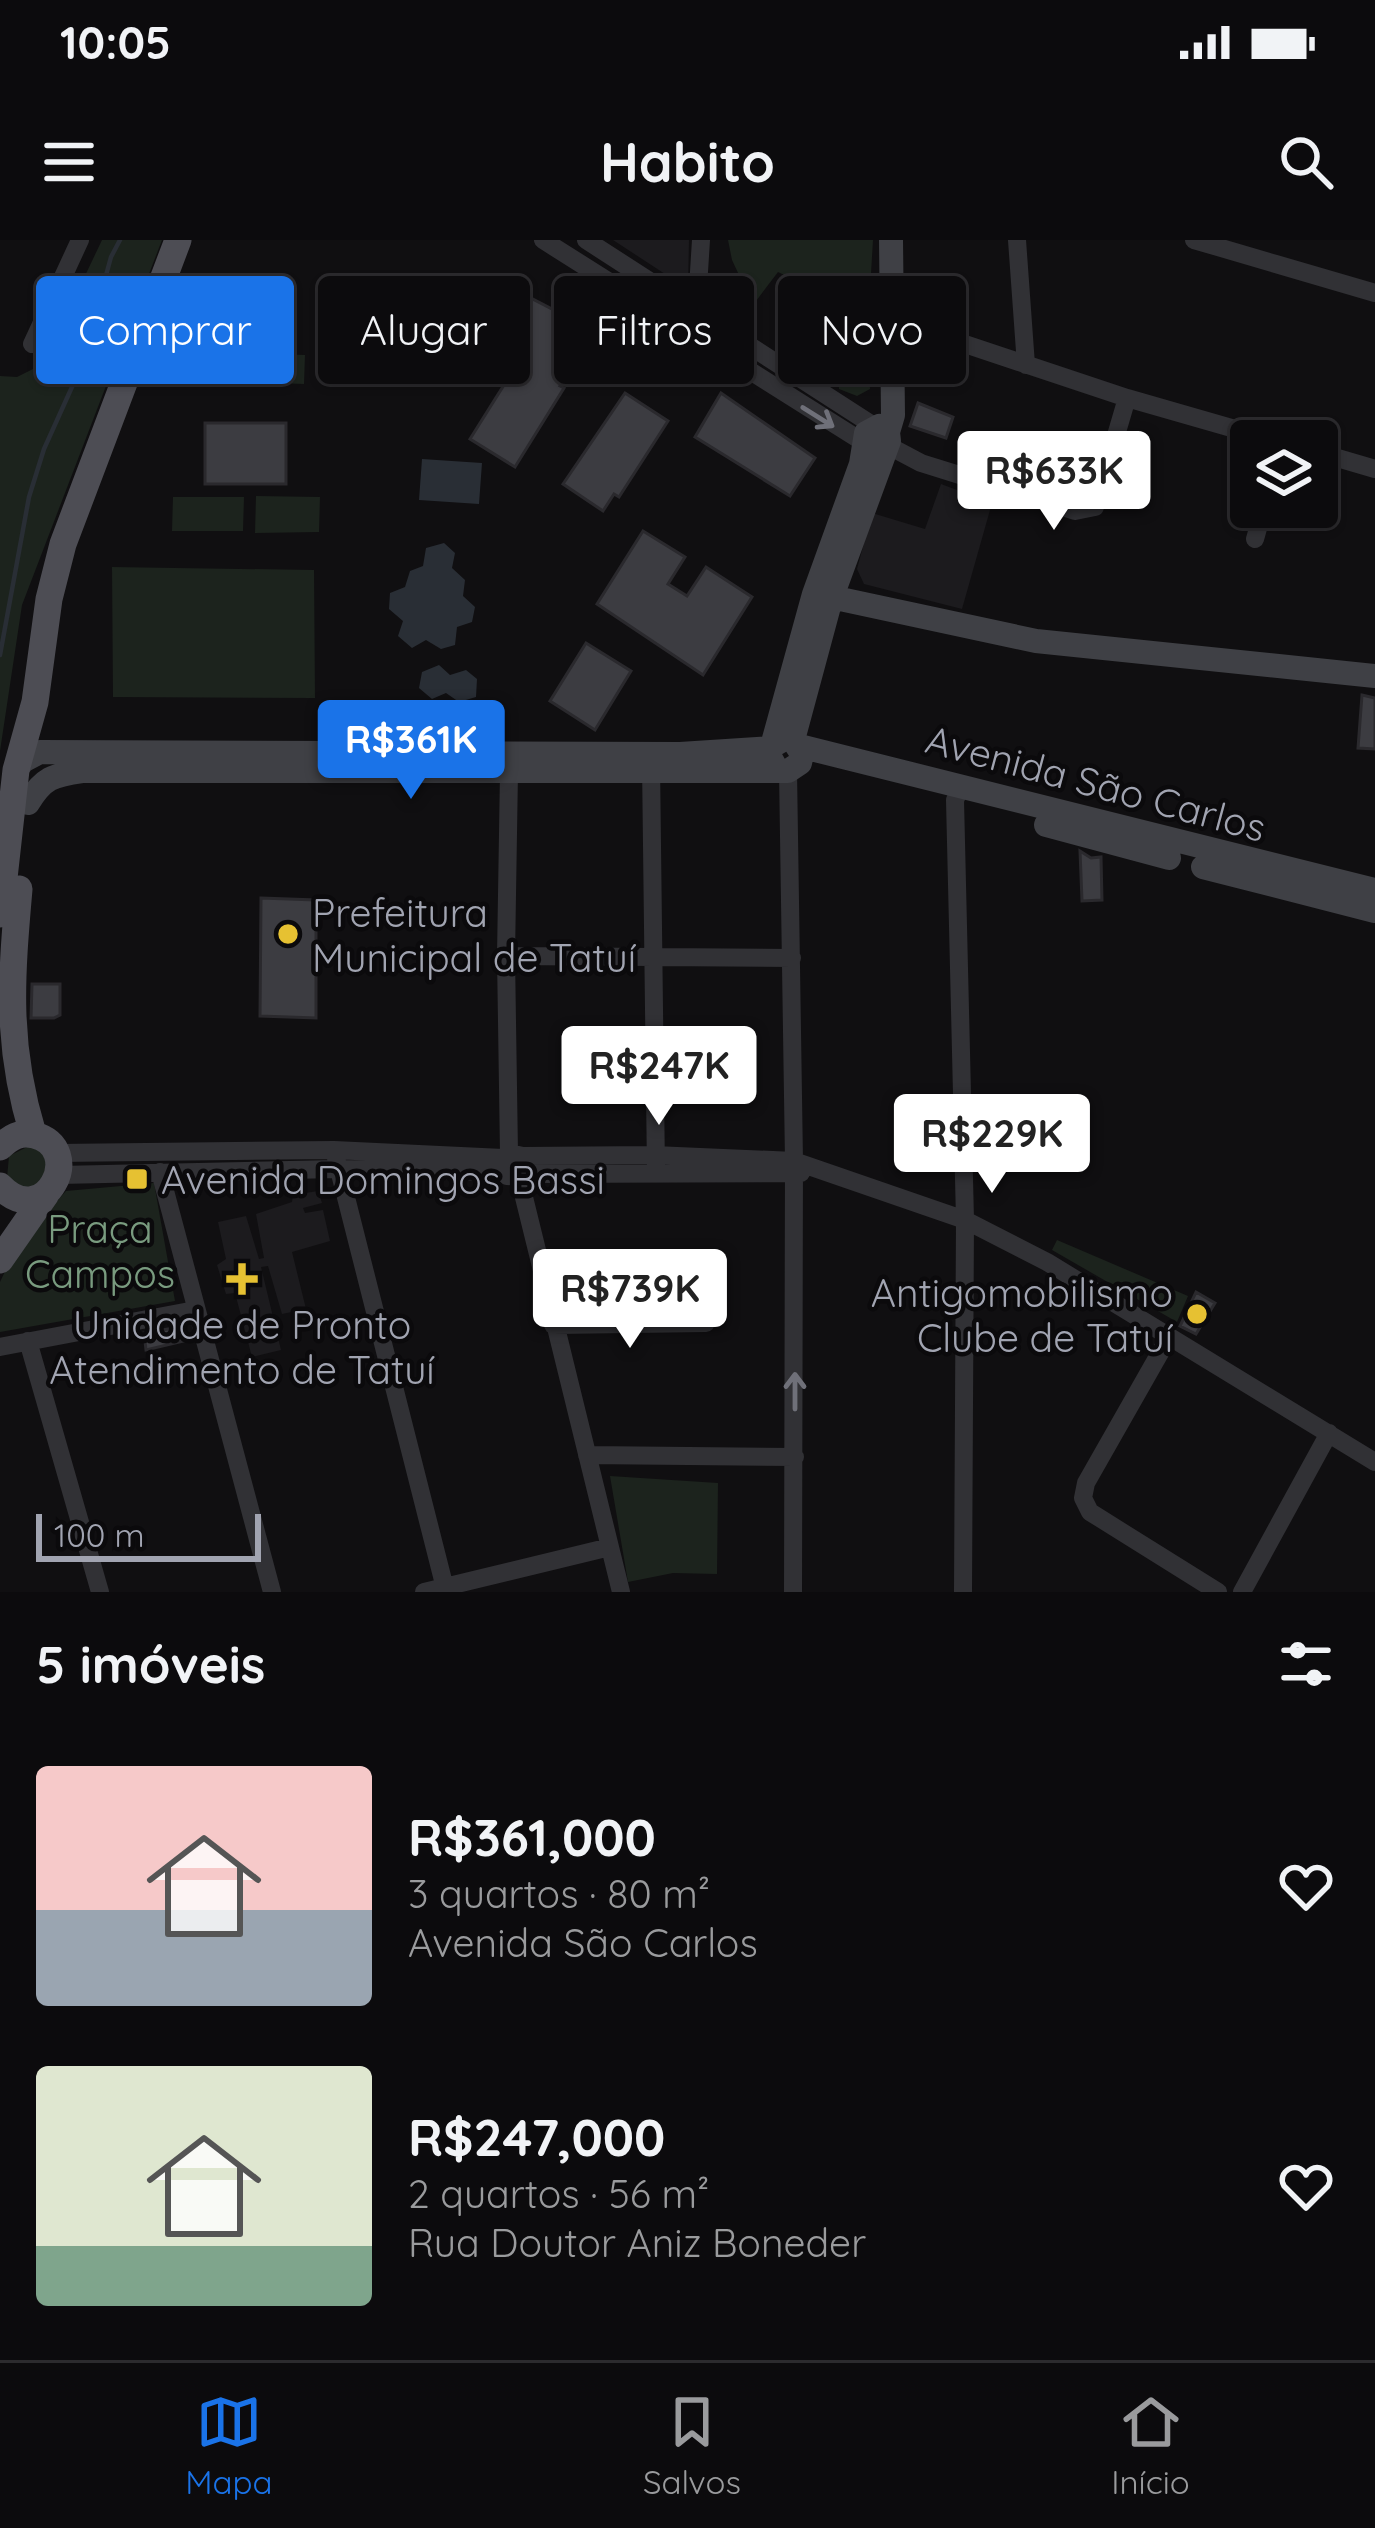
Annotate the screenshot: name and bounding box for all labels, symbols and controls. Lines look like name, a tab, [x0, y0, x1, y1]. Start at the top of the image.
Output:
text: 10:05	[60, 14, 171, 70]
text: Habito	[600, 128, 775, 196]
icon: menu	[36, 129, 102, 195]
icon: search	[1273, 129, 1339, 195]
chip: Comprar	[36, 276, 294, 384]
chip: Alugar	[318, 276, 530, 384]
chip: Filtros	[554, 276, 754, 384]
chip: Novo	[778, 276, 966, 384]
one-way arrow	[800, 404, 834, 429]
map controls	[1230, 420, 1338, 528]
button: layers	[1230, 420, 1338, 528]
pin: R$633K	[956, 431, 1152, 533]
text: R$633K	[984, 445, 1124, 494]
pin: R$361K	[313, 700, 509, 802]
text: R$361K	[345, 714, 477, 763]
street label: Avenida São Carlos	[921, 714, 1271, 852]
place label: Prefeitura Municipal de Tatuí	[312, 888, 637, 982]
marker: Prefeitura Municipal de Tatuí	[275, 921, 301, 947]
pin: R$247K	[561, 1026, 757, 1128]
text: R$247K	[589, 1040, 730, 1089]
pin: R$229K	[894, 1094, 1090, 1196]
text: R$229K	[921, 1108, 1063, 1157]
place label: Avenida Domingos Bassi	[161, 1155, 605, 1204]
marker: Avenida Domingos Bassi	[124, 1166, 150, 1192]
park label: Praça Campos	[25, 1204, 175, 1298]
pin: R$739K	[532, 1249, 728, 1351]
marker: Unidade de Pronto Atendimento de Tatuí	[226, 1263, 258, 1295]
text: R$739K	[560, 1263, 700, 1312]
place label: Antigomobilismo Clube de Tatuí	[871, 1268, 1174, 1362]
place label: Unidade de Pronto Atendimento de Tatuí	[49, 1300, 435, 1394]
marker: Antigomobilismo Clube de Tatuí	[1184, 1301, 1210, 1327]
one-way arrow	[784, 1372, 806, 1411]
scale bar	[36, 1508, 261, 1561]
text: 100 m	[54, 1514, 145, 1555]
icon: filters	[1273, 1631, 1339, 1697]
text: 5 imóveis	[36, 1632, 265, 1696]
text: R$361,000	[408, 1805, 656, 1869]
icon: home	[132, 1814, 276, 1958]
icon: heart	[1273, 1853, 1339, 1919]
text: 3 quartos · 80 m²	[408, 1869, 710, 1918]
text: Avenida São Carlos	[408, 1918, 758, 1967]
text: R$247,000	[408, 2105, 665, 2169]
icon: home	[132, 2114, 276, 2258]
icon: heart	[1273, 2153, 1339, 2219]
text: 2 quartos · 56 m²	[408, 2169, 709, 2218]
text: Rua Doutor Aniz Boneder	[408, 2218, 866, 2267]
tab: Mapa	[185, 2389, 272, 2502]
tab: Salvos	[643, 2389, 741, 2502]
tab: Início	[1111, 2389, 1190, 2502]

